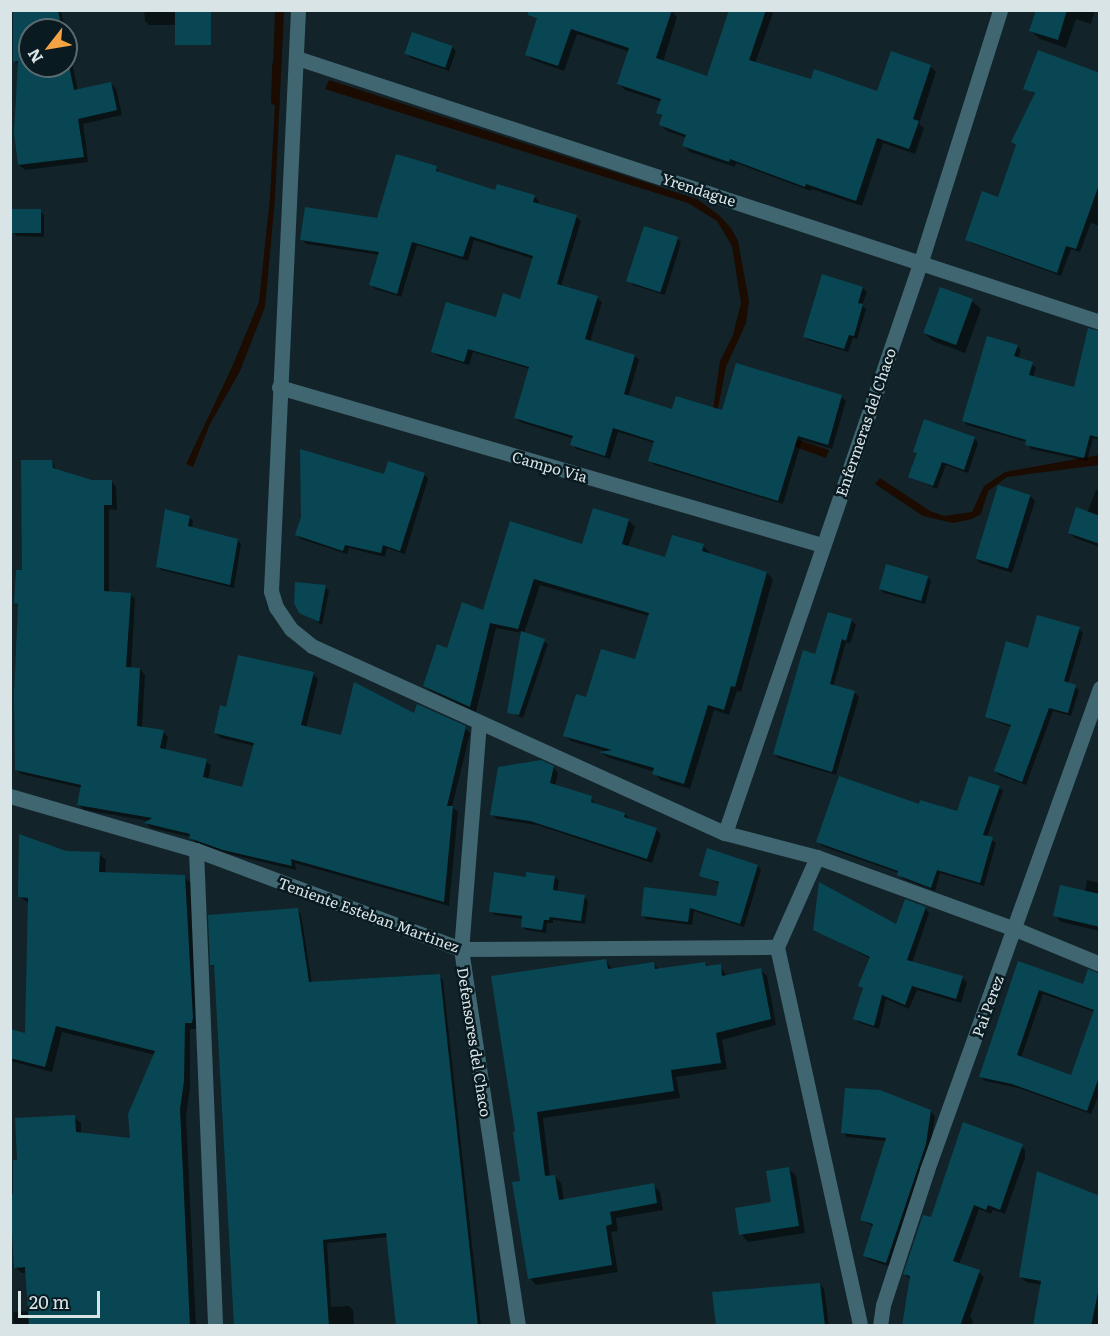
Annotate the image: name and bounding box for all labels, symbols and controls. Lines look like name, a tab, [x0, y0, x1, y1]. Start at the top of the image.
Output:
north arrow	[18, 18, 78, 78]
text: N	[21, 44, 48, 68]
street label: Yrendague	[660, 169, 738, 209]
street label: Enfermeras del Chaco	[831, 345, 899, 499]
street label: Campo Via	[510, 447, 590, 485]
street label: Teniente Esteban Martinez	[276, 873, 462, 955]
street label: Defensores del Chaco	[454, 966, 496, 1118]
street label: Pai Perez	[968, 973, 1006, 1039]
scale bar	[21, 1279, 104, 1317]
text: 20 m	[29, 1288, 70, 1315]

